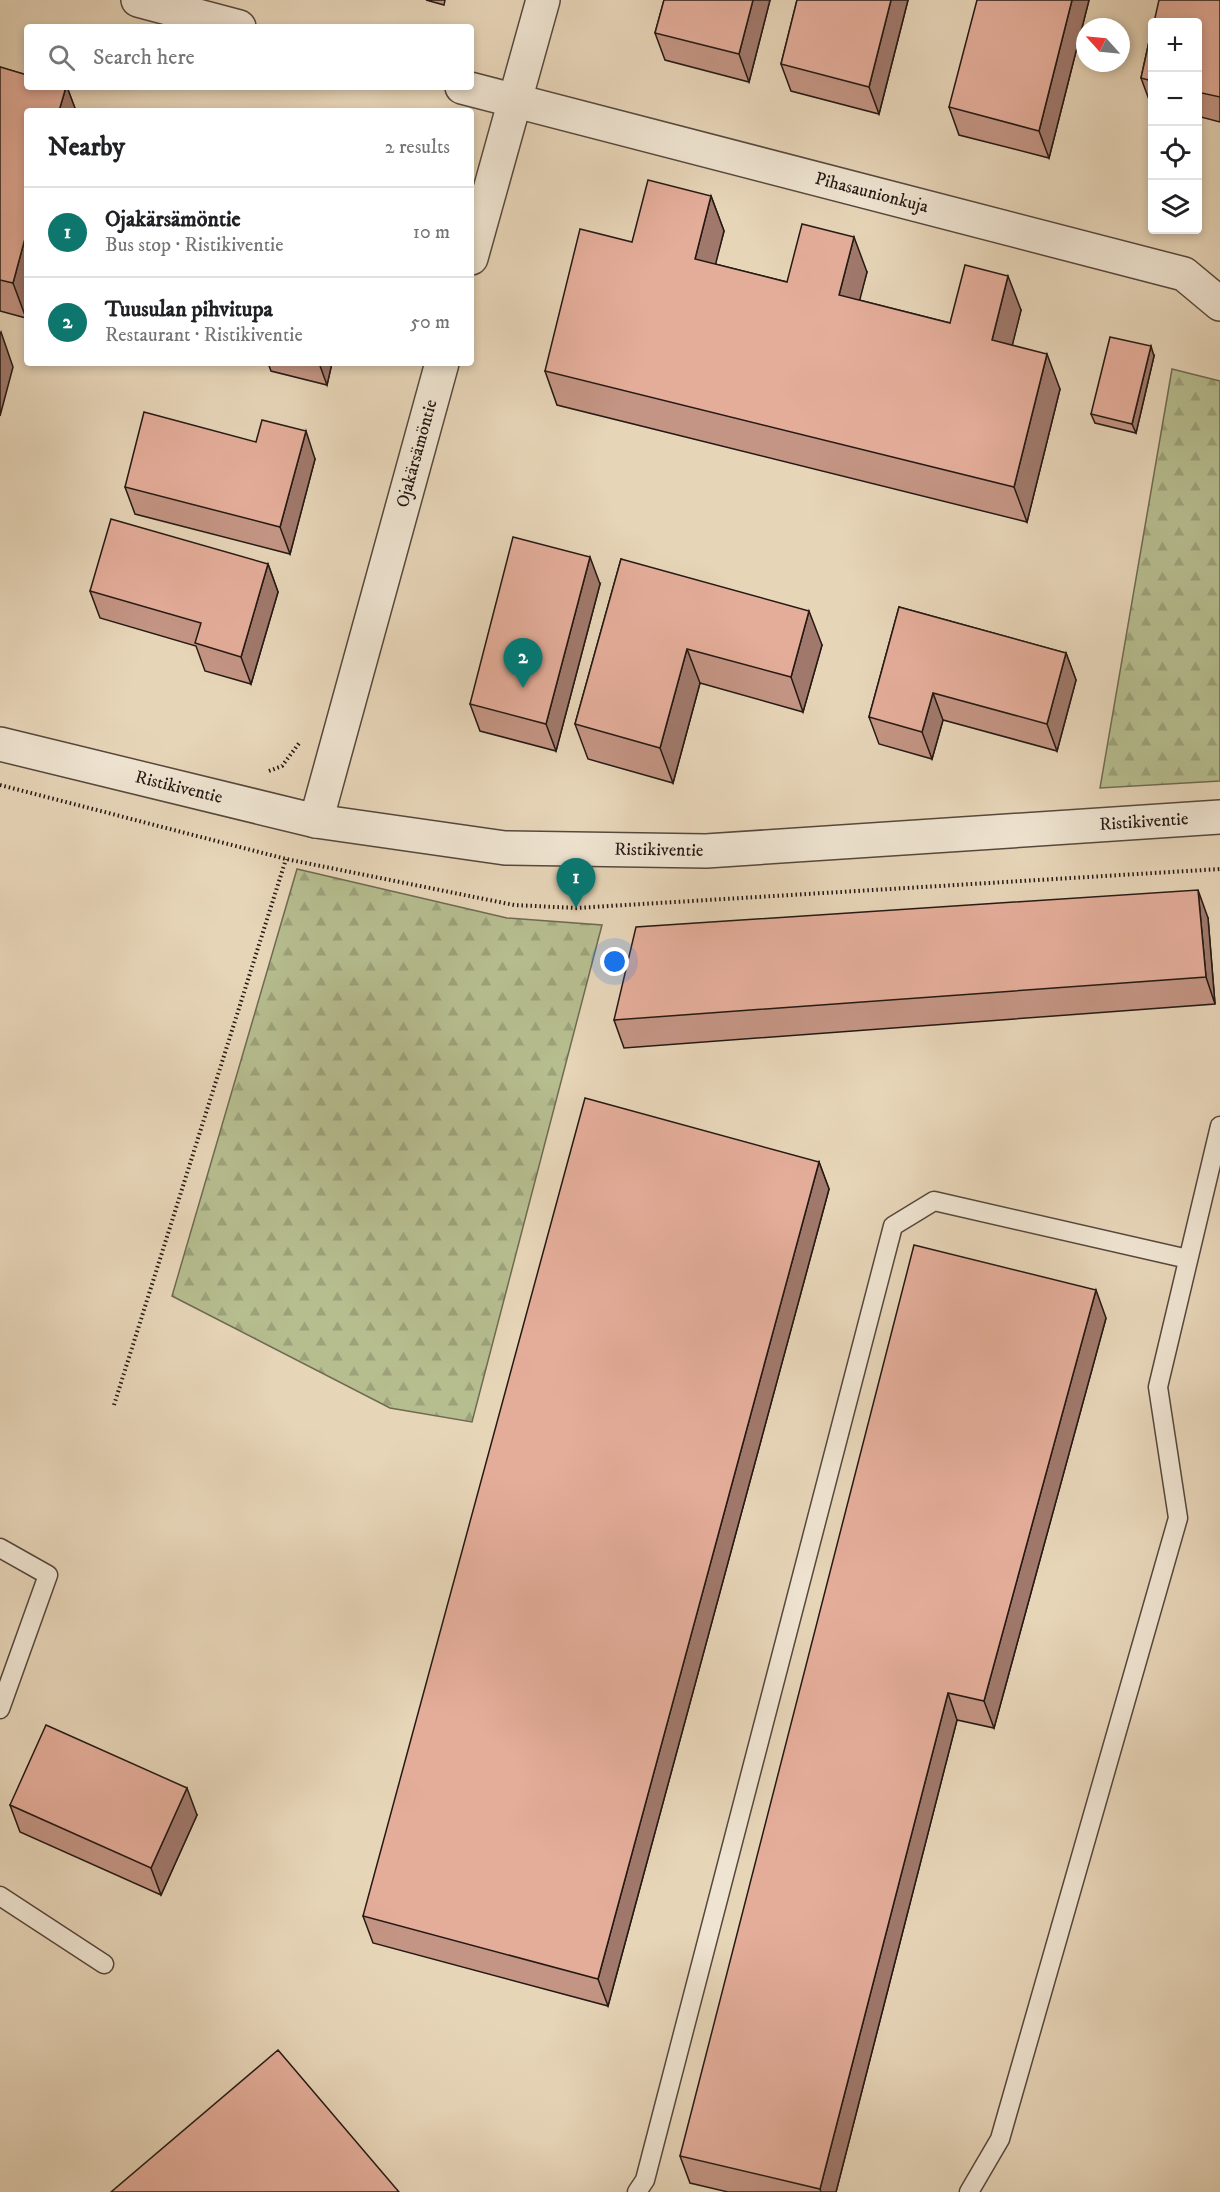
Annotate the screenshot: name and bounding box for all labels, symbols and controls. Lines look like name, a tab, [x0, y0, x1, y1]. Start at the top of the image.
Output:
north arrow	[1076, 18, 1130, 72]
map controls	[1148, 18, 1202, 234]
button: +	[1148, 18, 1202, 72]
search box	[24, 24, 474, 90]
icon: search	[45, 41, 78, 74]
text: Search here	[93, 44, 195, 71]
button: −	[1148, 72, 1202, 126]
button: locate	[1148, 126, 1202, 180]
text: Nearby	[48, 131, 125, 164]
text: 2 results	[385, 135, 450, 160]
street label: Pihasaunionkuja	[812, 168, 931, 218]
button: layers	[1148, 180, 1202, 234]
text: Ojakärsämöntie	[105, 206, 241, 233]
text: 1	[64, 220, 71, 245]
text: 10 m	[413, 220, 450, 245]
text: Bus stop · Ristikiventie	[105, 233, 284, 258]
text: Tuusulan pihvitupa	[105, 296, 273, 323]
text: 2	[63, 310, 72, 335]
text: 50 m	[410, 310, 450, 335]
text: Restaurant · Ristikiventie	[105, 323, 303, 348]
street label: Ojakärsämöntie	[392, 397, 442, 510]
pin: 2	[504, 638, 542, 688]
street label: Ristikiventie	[133, 766, 225, 809]
street label: Ristikiventie	[1099, 808, 1189, 836]
street label: Ristikiventie	[614, 839, 704, 862]
pin: 1	[556, 858, 596, 908]
your location	[600, 947, 629, 976]

